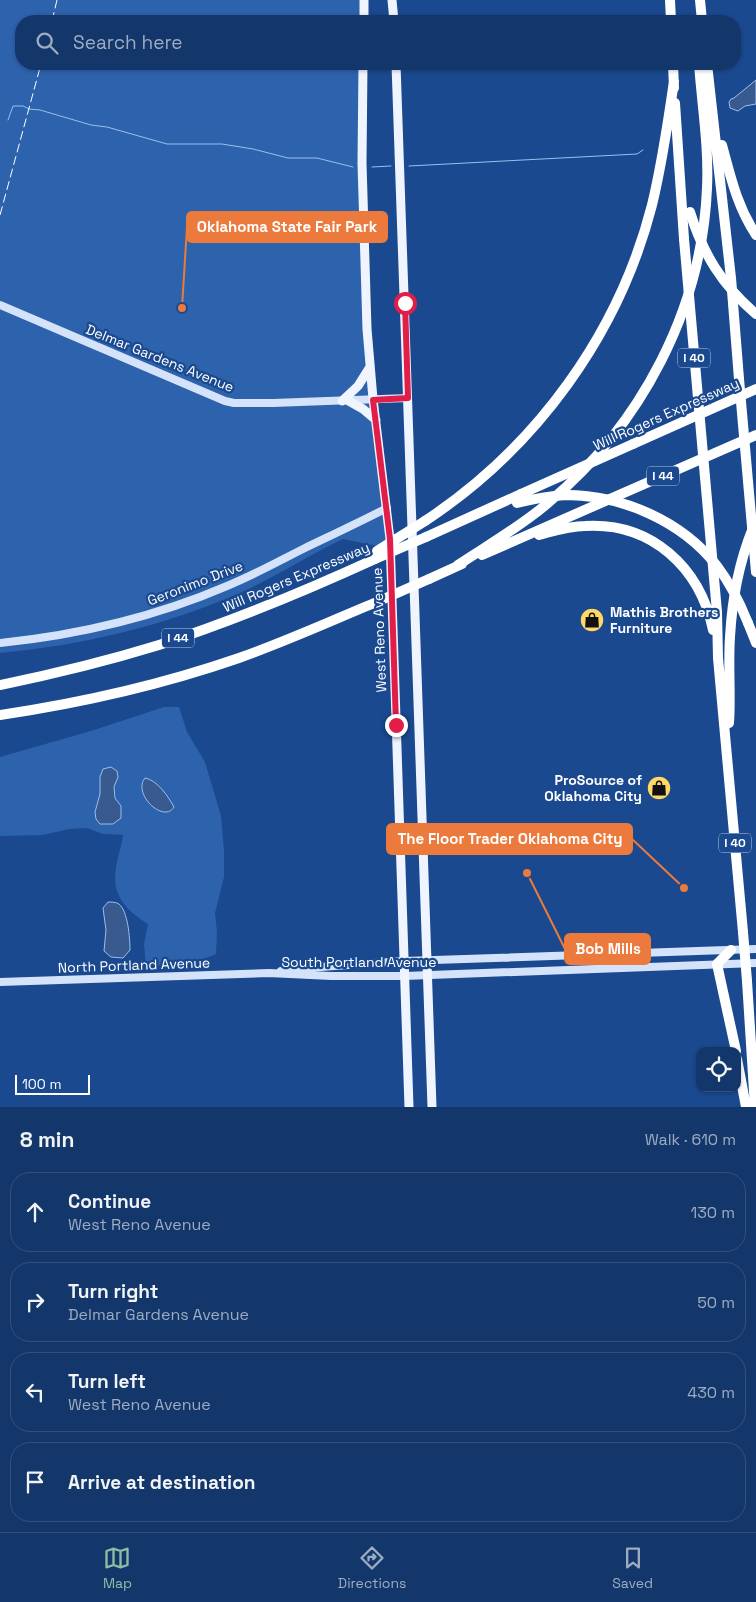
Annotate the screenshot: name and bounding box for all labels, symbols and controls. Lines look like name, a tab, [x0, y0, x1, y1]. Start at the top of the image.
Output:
search box	[15, 15, 741, 70]
icon: search	[33, 29, 61, 57]
text: Search here	[73, 30, 183, 55]
callout: Oklahoma State Fair Park	[187, 212, 387, 242]
text: Oklahoma State Fair Park	[197, 217, 378, 236]
route start	[394, 292, 417, 315]
street label: Delmar Gardens Avenue	[83, 320, 237, 396]
road number: I 40	[678, 348, 710, 368]
street label: Will Rogers Expressway	[590, 374, 742, 454]
road number: I 44	[647, 466, 679, 486]
street label: Will Rogers Expressway	[220, 538, 372, 616]
street label: Geronimo Drive	[145, 556, 245, 610]
street label: West Reno Avenue	[368, 567, 390, 693]
place label: Mathis Brothers Furniture	[610, 603, 718, 637]
shop icon: Mathis Brothers Furniture	[579, 607, 605, 633]
road number: I 44	[162, 628, 194, 648]
route end	[385, 714, 408, 737]
place label: ProSource of Oklahoma City	[544, 771, 642, 805]
shop icon: ProSource of Oklahoma City	[646, 775, 672, 801]
callout: The Floor Trader Oklahoma City	[387, 824, 632, 854]
text: The Floor Trader Oklahoma City	[398, 829, 622, 848]
road number: I 40	[719, 834, 751, 852]
callout: Bob Mills	[565, 934, 650, 964]
text: Bob Mills	[575, 939, 641, 958]
street label: North Portland Avenue	[58, 953, 210, 977]
street label: South Portland Avenue	[282, 953, 436, 971]
map controls	[696, 1047, 741, 1092]
button: locate	[696, 1047, 741, 1092]
scale bar	[15, 1072, 90, 1095]
text: 100 m	[22, 1075, 61, 1093]
text: 8 min	[20, 1126, 74, 1153]
text: Walk · 610 m	[645, 1129, 736, 1150]
text: Continue	[68, 1189, 151, 1214]
icon: ahead	[21, 1198, 49, 1226]
text: 130 m	[691, 1202, 735, 1223]
text: West Reno Avenue	[68, 1214, 211, 1235]
text: Turn right	[68, 1279, 158, 1304]
icon: right	[21, 1288, 49, 1316]
text: 50 m	[697, 1292, 735, 1313]
text: Delmar Gardens Avenue	[68, 1304, 249, 1325]
text: Turn left	[68, 1369, 146, 1394]
icon: left	[21, 1378, 49, 1406]
text: 430 m	[687, 1382, 735, 1403]
text: West Reno Avenue	[68, 1394, 211, 1415]
icon: arrive	[21, 1468, 49, 1496]
text: Arrive at destination	[68, 1470, 256, 1495]
tab: Map	[103, 1544, 132, 1592]
tab: Directions	[338, 1544, 406, 1592]
tab: Saved	[612, 1544, 653, 1592]

